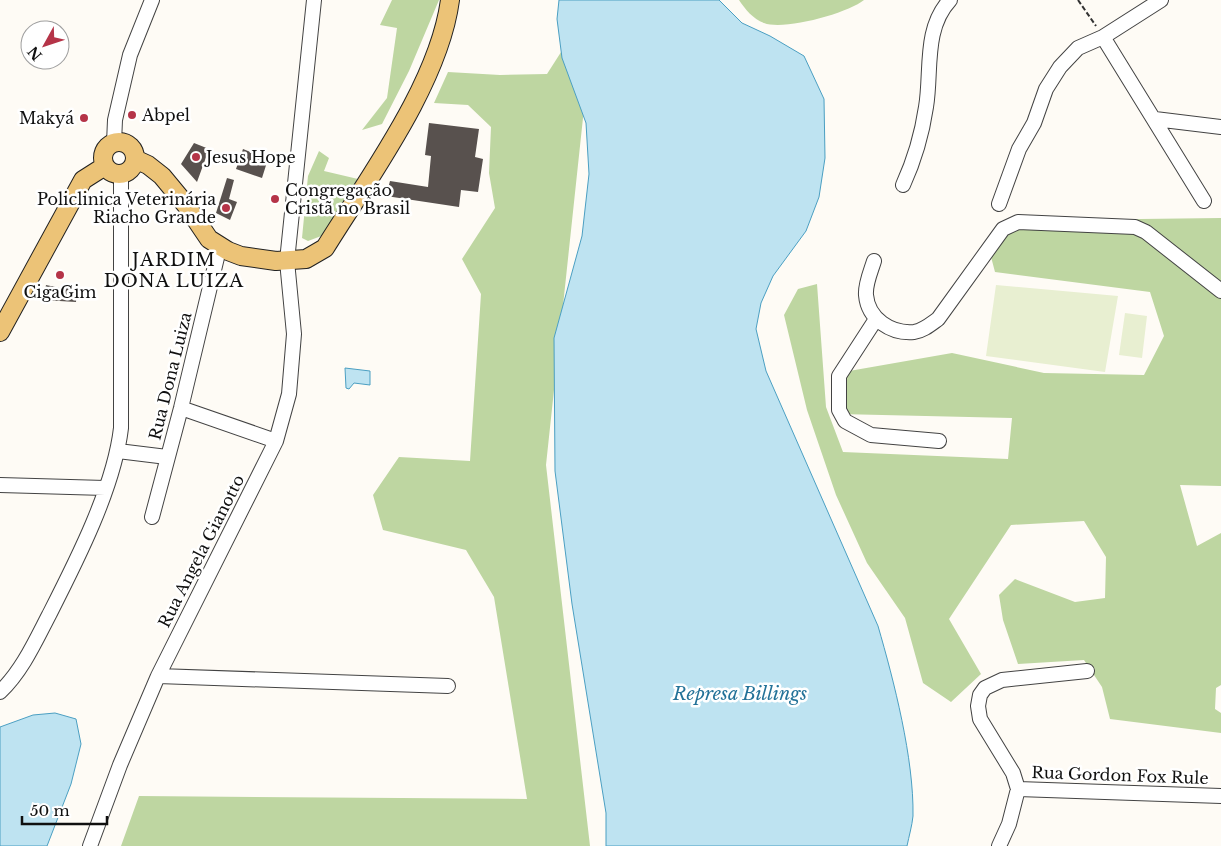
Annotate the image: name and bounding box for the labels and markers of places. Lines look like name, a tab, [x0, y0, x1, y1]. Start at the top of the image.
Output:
place label: Abpel	[141, 105, 190, 125]
place label: Makyá	[19, 108, 74, 128]
marker: Abpel	[126, 109, 138, 121]
marker: Makyá	[78, 112, 90, 124]
place label: Jesus Hope	[204, 147, 296, 167]
marker: Jesus Hope	[190, 151, 202, 163]
place label: Congregação Cristã no Brasil	[285, 180, 410, 218]
place label: Policlinica Veterinária Riacho Grande	[37, 189, 216, 227]
marker: Congregação Cristã no Brasil	[269, 193, 281, 205]
marker: Policlinica Veterinária Riacho Grande	[220, 202, 232, 214]
marker: CigaGim	[54, 269, 66, 281]
place label: CigaGim	[23, 282, 97, 302]

